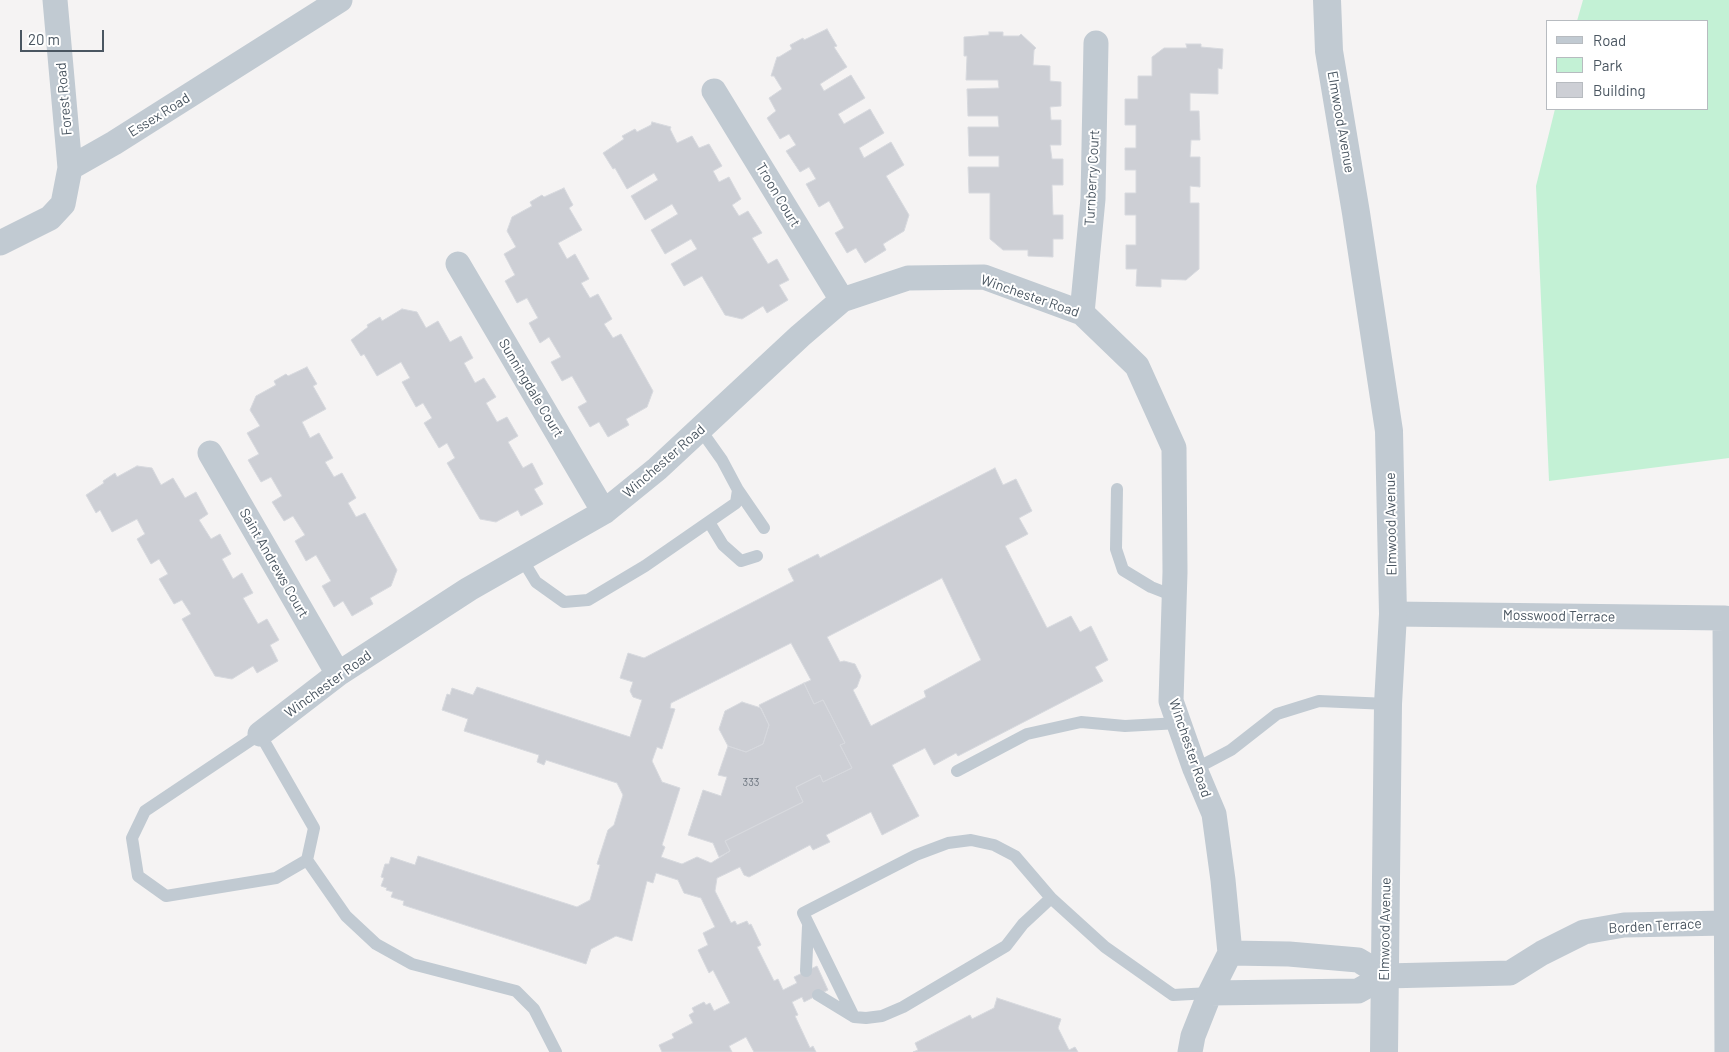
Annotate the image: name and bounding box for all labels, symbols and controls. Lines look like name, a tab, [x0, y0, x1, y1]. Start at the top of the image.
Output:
scale bar	[22, 20, 106, 52]
legend	[1546, 20, 1709, 110]
text: 20 m	[28, 30, 60, 48]
text: Road	[1593, 31, 1626, 49]
text: Park	[1593, 56, 1622, 74]
street label: Forest Road	[52, 62, 76, 136]
street label: Elmwood Avenue	[1324, 70, 1358, 174]
text: Building	[1593, 81, 1646, 99]
street label: Essex Road	[125, 89, 193, 141]
street label: Turnberry Court	[1081, 129, 1103, 227]
street label: Troon Court	[752, 160, 804, 230]
street label: Winchester Road	[978, 271, 1082, 321]
street label: Sunningdale Court	[495, 336, 567, 440]
street label: Winchester Road	[620, 421, 708, 501]
street label: Elmwood Avenue	[1382, 472, 1400, 576]
street label: Saint Andrews Court	[236, 505, 312, 621]
street label: Mosswood Terrace	[1503, 607, 1615, 625]
street label: Winchester Road	[281, 647, 375, 721]
street label: Winchester Road	[1165, 696, 1215, 800]
house number: 333	[743, 775, 759, 789]
street label: Elmwood Avenue	[1376, 877, 1394, 981]
street label: Borden Terrace	[1608, 915, 1702, 937]

